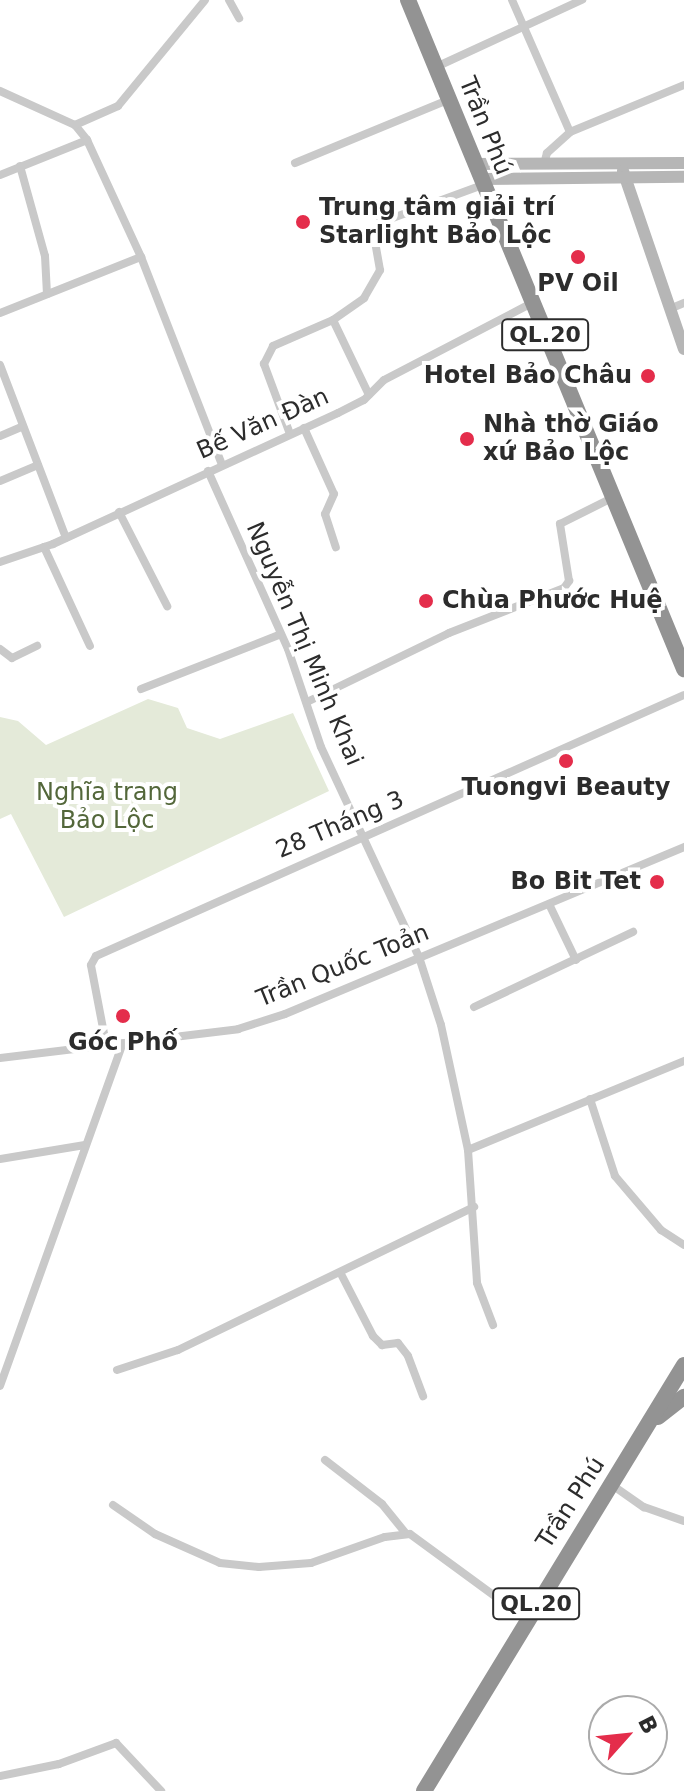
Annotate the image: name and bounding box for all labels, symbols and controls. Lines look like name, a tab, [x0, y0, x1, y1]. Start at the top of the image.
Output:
street label: Trần Phú	[452, 73, 518, 179]
place label: Trung tâm giải trí Starlight Bảo Lộc	[319, 194, 555, 250]
marker: Trung tâm giải trí Starlight Bảo Lộc	[294, 213, 312, 231]
marker: PV Oil	[569, 248, 587, 266]
place label: PV Oil	[537, 270, 619, 298]
road number: QL.20	[501, 317, 589, 353]
place label: Hotel Bảo Châu	[424, 362, 632, 390]
marker: Hotel Bảo Châu	[639, 367, 657, 385]
street label: Bế Văn Đàn	[193, 382, 333, 466]
place label: Nhà thờ Giáo xứ Bảo Lộc	[483, 411, 659, 467]
marker: Nhà thờ Giáo xứ Bảo Lộc	[458, 430, 476, 448]
street label: Nguyễn Thị Minh Khai	[240, 518, 368, 770]
place label: Chùa Phước Huệ	[442, 587, 663, 615]
marker: Chùa Phước Huệ	[417, 592, 435, 610]
marker: Tuongvi Beauty	[557, 752, 575, 770]
place label: Tuongvi Beauty	[462, 774, 670, 802]
park label: Nghĩa trang Bảo Lộc	[36, 779, 178, 835]
street label: 28 Tháng 3	[272, 785, 408, 865]
place label: Bo Bit Tet	[511, 868, 641, 896]
marker: Bo Bit Tet	[648, 873, 666, 891]
street label: Trần Quốc Toản	[253, 918, 433, 1014]
marker: Góc Phố	[114, 1007, 132, 1025]
place label: Góc Phố	[68, 1029, 178, 1057]
street label: Trần Phú	[531, 1452, 611, 1554]
road number: QL.20	[492, 1586, 580, 1622]
north arrow	[588, 1695, 668, 1775]
text: B	[633, 1712, 663, 1738]

